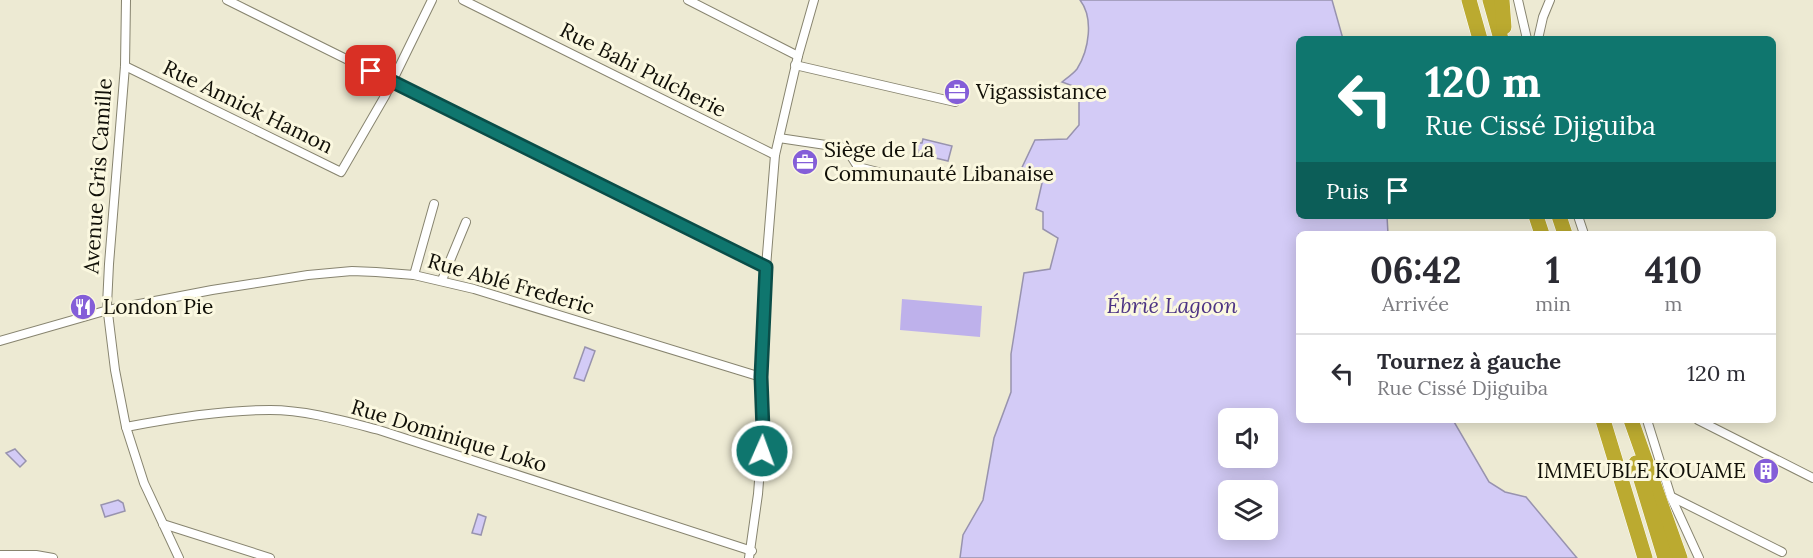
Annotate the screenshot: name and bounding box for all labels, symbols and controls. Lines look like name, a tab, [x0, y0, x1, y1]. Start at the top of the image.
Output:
street label: Rue Bahi Pulcherie	[556, 16, 731, 123]
pin	[345, 45, 396, 96]
street label: Rue Annick Hamon	[159, 54, 338, 160]
icon: arrive	[354, 54, 387, 87]
text: 120 m	[1425, 55, 1541, 109]
icon: left	[1326, 60, 1404, 138]
street label: Avenue Gris Camille	[77, 77, 118, 276]
office icon: Vigassistance	[942, 77, 972, 107]
place label: Vigassistance	[975, 78, 1107, 105]
text: Rue Cissé Djiguiba	[1425, 108, 1656, 142]
place label: Siège de La Communauté Libanaise	[824, 136, 1054, 187]
office icon: Siège de La Communauté Libanaise	[790, 147, 820, 177]
icon: arrive	[1381, 174, 1414, 207]
text: Puis	[1326, 177, 1369, 205]
street label: Rue Ablé Frederic	[425, 247, 598, 320]
text: 06:42	[1370, 247, 1461, 293]
text: 1	[1546, 247, 1560, 293]
text: 410	[1645, 247, 1702, 293]
water label: Ébrié Lagoon	[1107, 291, 1238, 319]
text: Arrivée	[1382, 291, 1449, 316]
text: min	[1535, 291, 1571, 316]
text: m	[1665, 291, 1682, 316]
restaurant icon: London Pie	[68, 292, 98, 322]
place label: London Pie	[103, 293, 213, 320]
text: Tournez à gauche	[1377, 347, 1561, 375]
icon: left	[1326, 357, 1359, 390]
text: 120 m	[1687, 359, 1746, 387]
text: Rue Cissé Djiguiba	[1377, 375, 1548, 400]
street label: Rue Dominique Loko	[348, 393, 550, 478]
map controls	[1218, 408, 1278, 540]
button: sound	[1218, 408, 1278, 468]
position arrow	[730, 419, 794, 483]
building icon: IMMEUBLE KOUAME	[1751, 456, 1781, 486]
place label: IMMEUBLE KOUAME	[1537, 457, 1746, 484]
button: layers	[1218, 480, 1278, 540]

